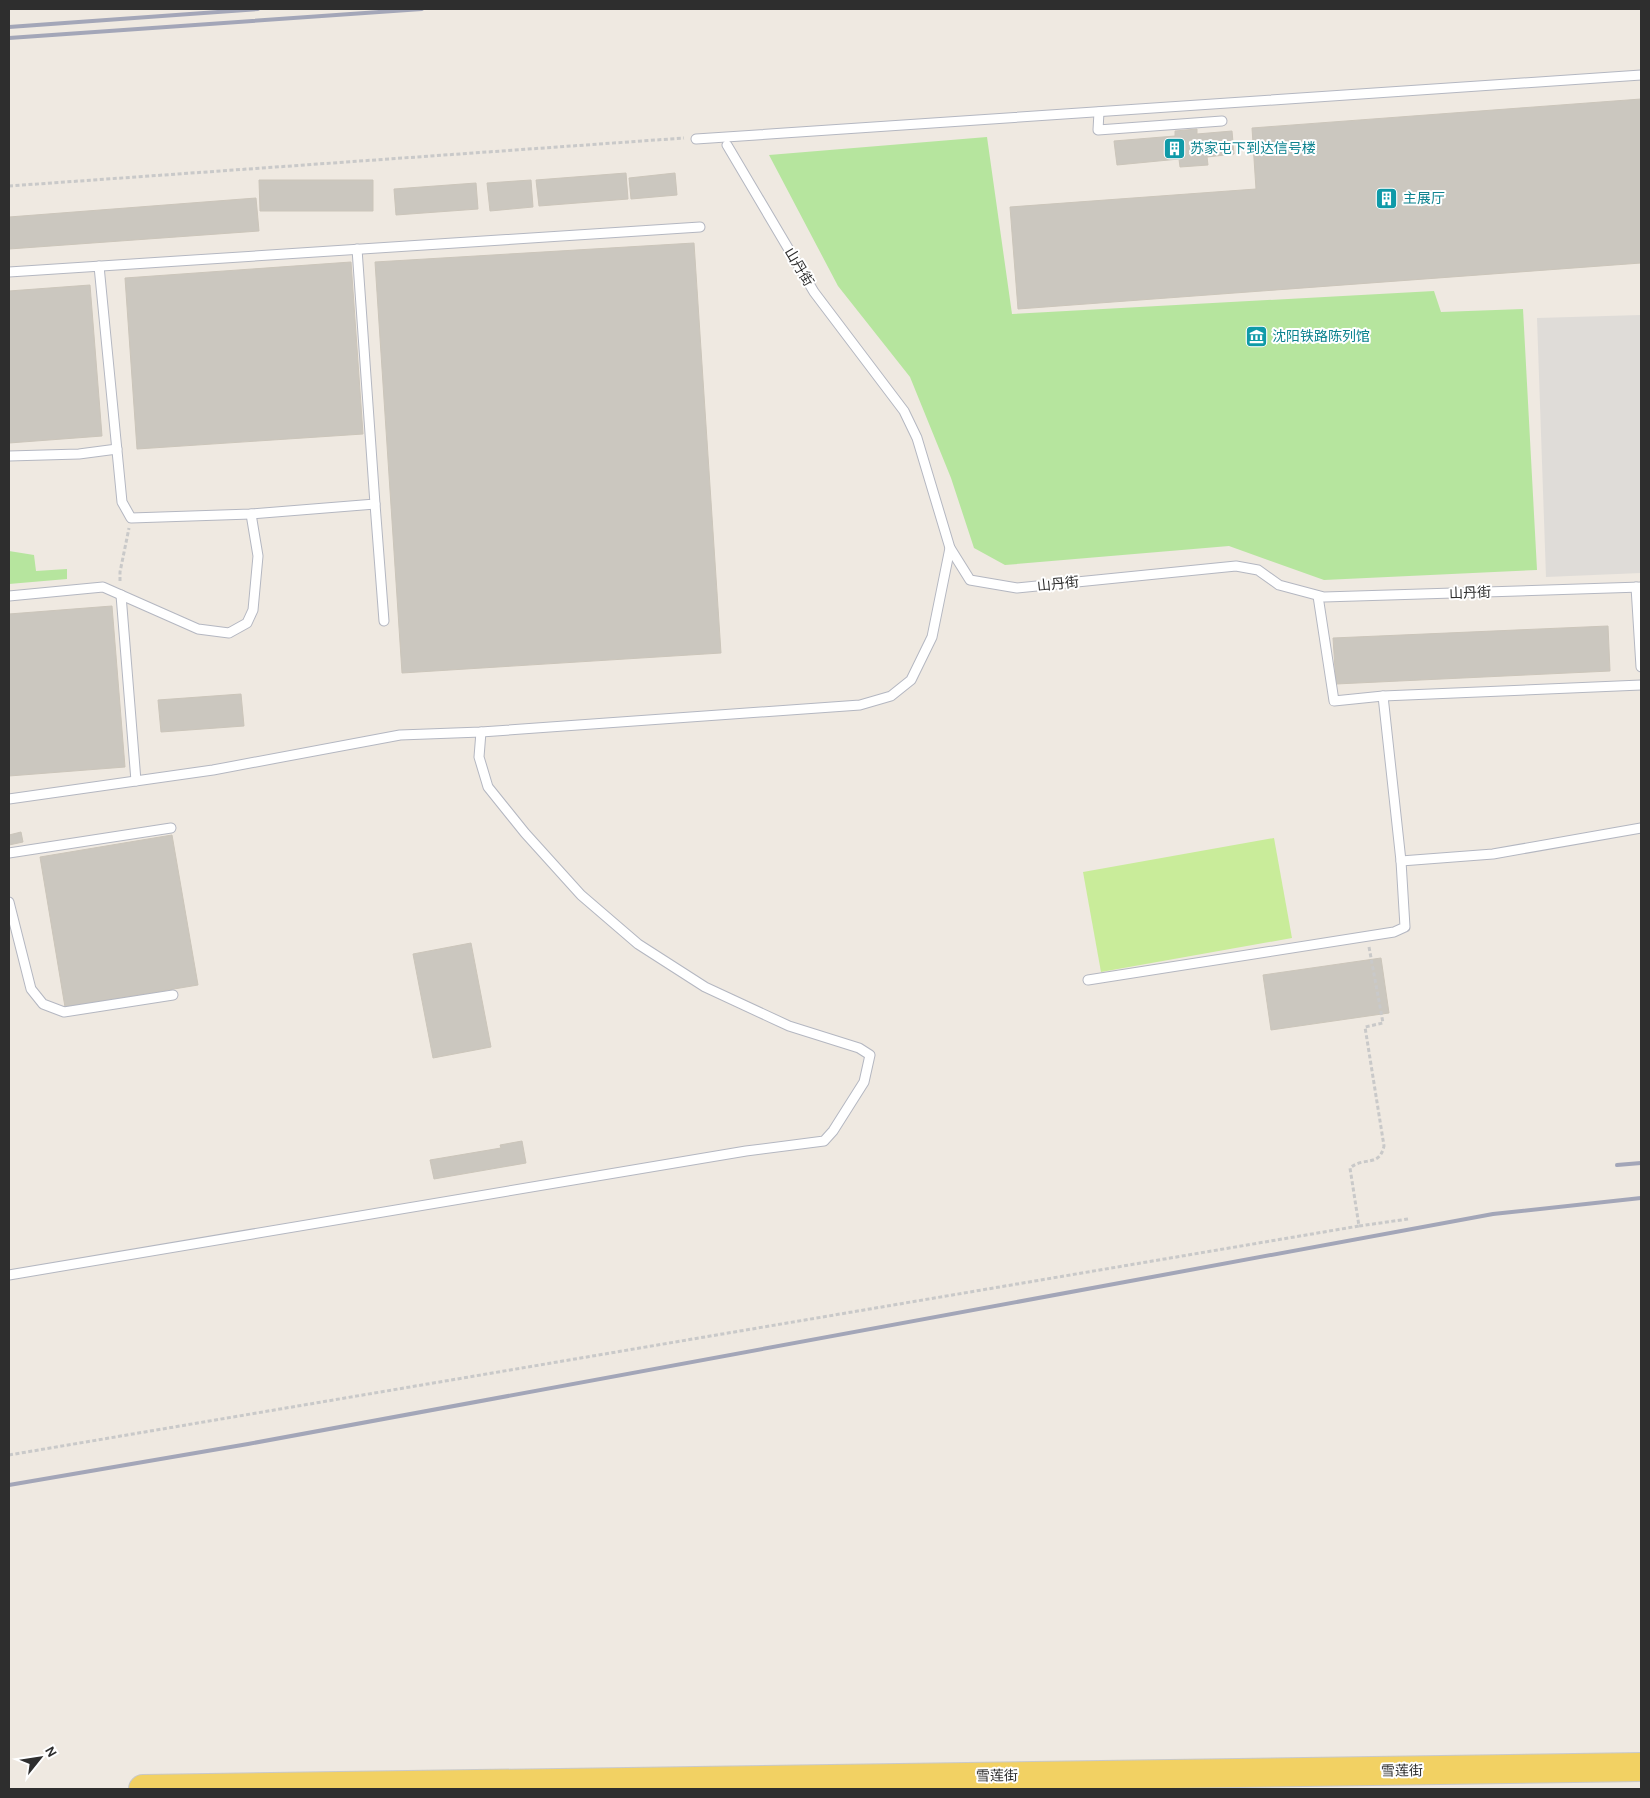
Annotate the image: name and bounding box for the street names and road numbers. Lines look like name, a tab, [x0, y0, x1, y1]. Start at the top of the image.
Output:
street label: 山丹街	[781, 245, 817, 289]
street label: 山丹街	[1036, 573, 1080, 595]
street label: 山丹街	[1449, 584, 1491, 602]
street label: 雪莲街	[1381, 1762, 1423, 1780]
street label: 雪莲街	[976, 1767, 1018, 1785]

